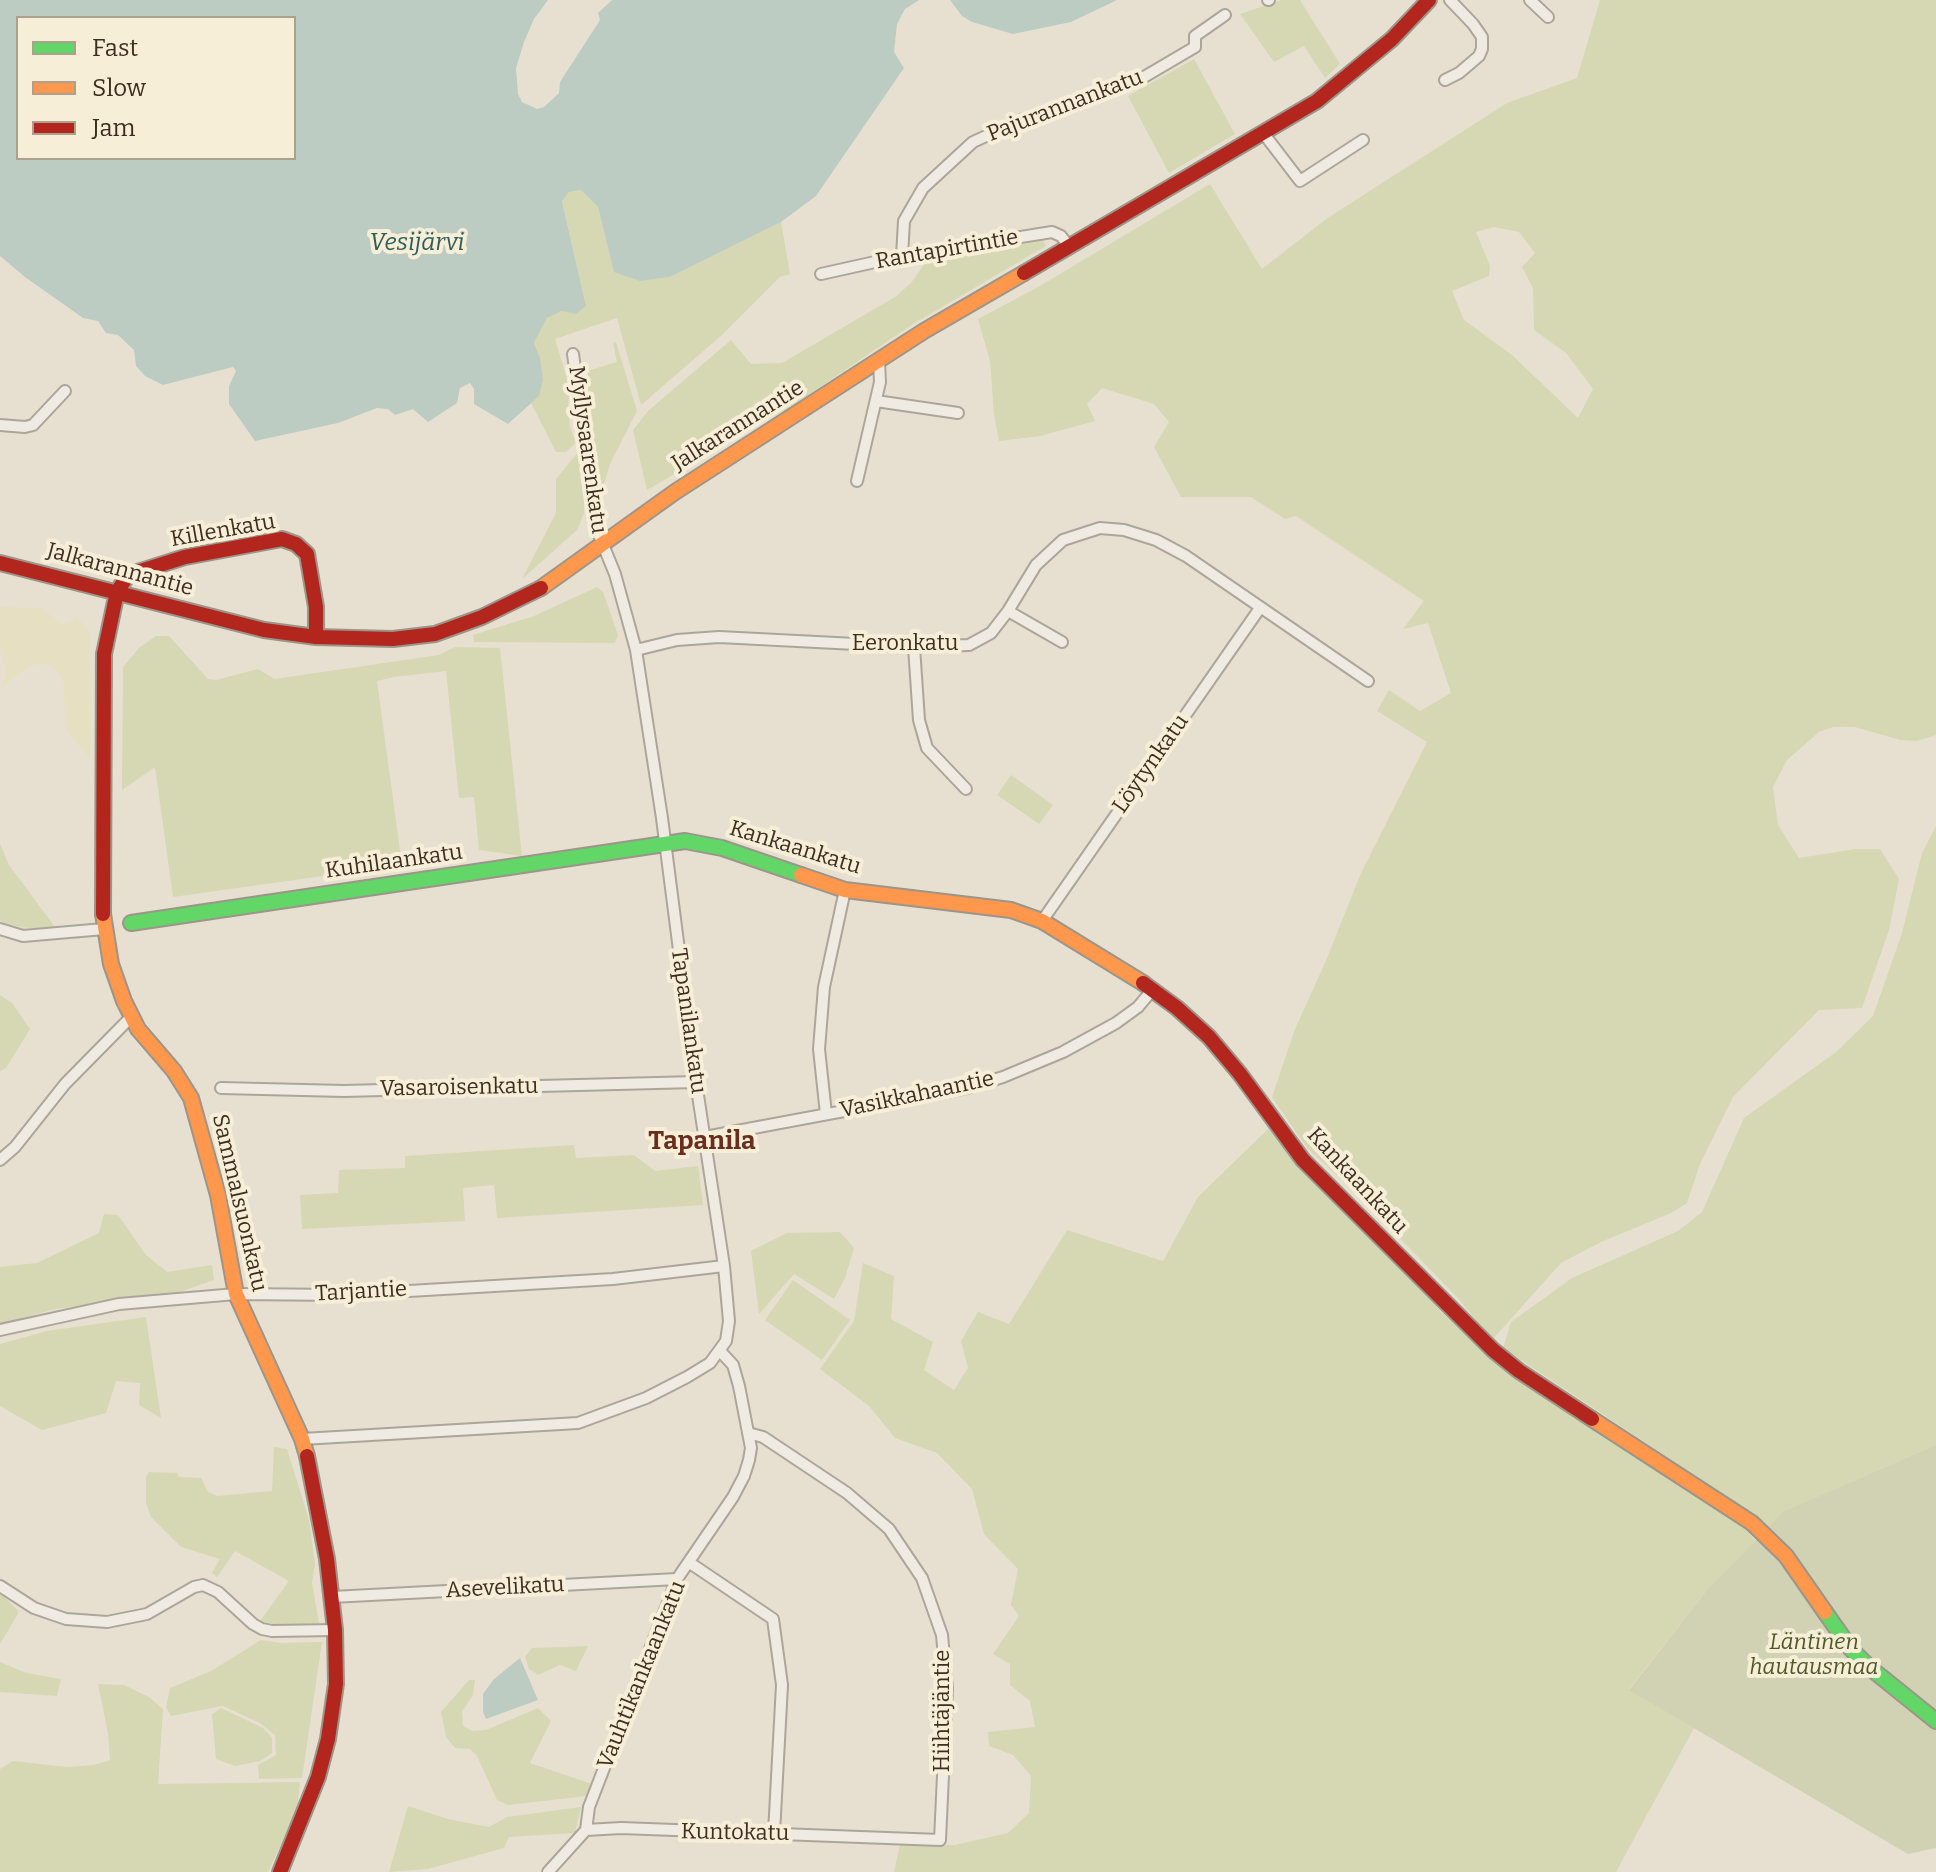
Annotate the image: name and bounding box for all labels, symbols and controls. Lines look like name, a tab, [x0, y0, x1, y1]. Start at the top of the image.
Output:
legend	[16, 16, 296, 160]
text: Fast	[92, 34, 138, 62]
street label: Pajurannankatu	[983, 64, 1147, 148]
text: Slow	[92, 74, 146, 102]
text: Jam	[92, 114, 135, 142]
street label: Rantapirtintie	[874, 224, 1020, 276]
water label: Vesijärvi	[370, 229, 464, 257]
street label: Myllysaarenkatu	[562, 364, 612, 536]
street label: Jalkarannantie	[667, 375, 809, 477]
street label: Killenkatu	[169, 509, 277, 553]
street label: Jalkarannantie	[44, 538, 196, 602]
street label: Eeronkatu	[852, 631, 958, 657]
street label: Löytynkatu	[1107, 709, 1195, 819]
street label: Kankaankatu	[726, 816, 864, 880]
street label: Kuhilaankatu	[324, 839, 464, 885]
street label: Tapanilankatu	[665, 946, 711, 1096]
street label: Vasikkahaantie	[838, 1066, 996, 1124]
street label: Vasaroisenkatu	[380, 1073, 538, 1103]
street label: Sammalsuonkatu	[206, 1112, 272, 1294]
street label: Kankaankatu	[1301, 1122, 1413, 1240]
district label: Tapanila	[648, 1126, 756, 1158]
street label: Tarjantie	[314, 1276, 408, 1308]
street label: Asevelikatu	[445, 1572, 565, 1604]
street label: Vauhtikankaankatu	[592, 1577, 692, 1773]
park label: Läntinen hautausmaa	[1750, 1630, 1878, 1682]
street label: Hiihtäjäntie	[930, 1650, 956, 1772]
street label: Kuntokatu	[681, 1819, 789, 1847]

